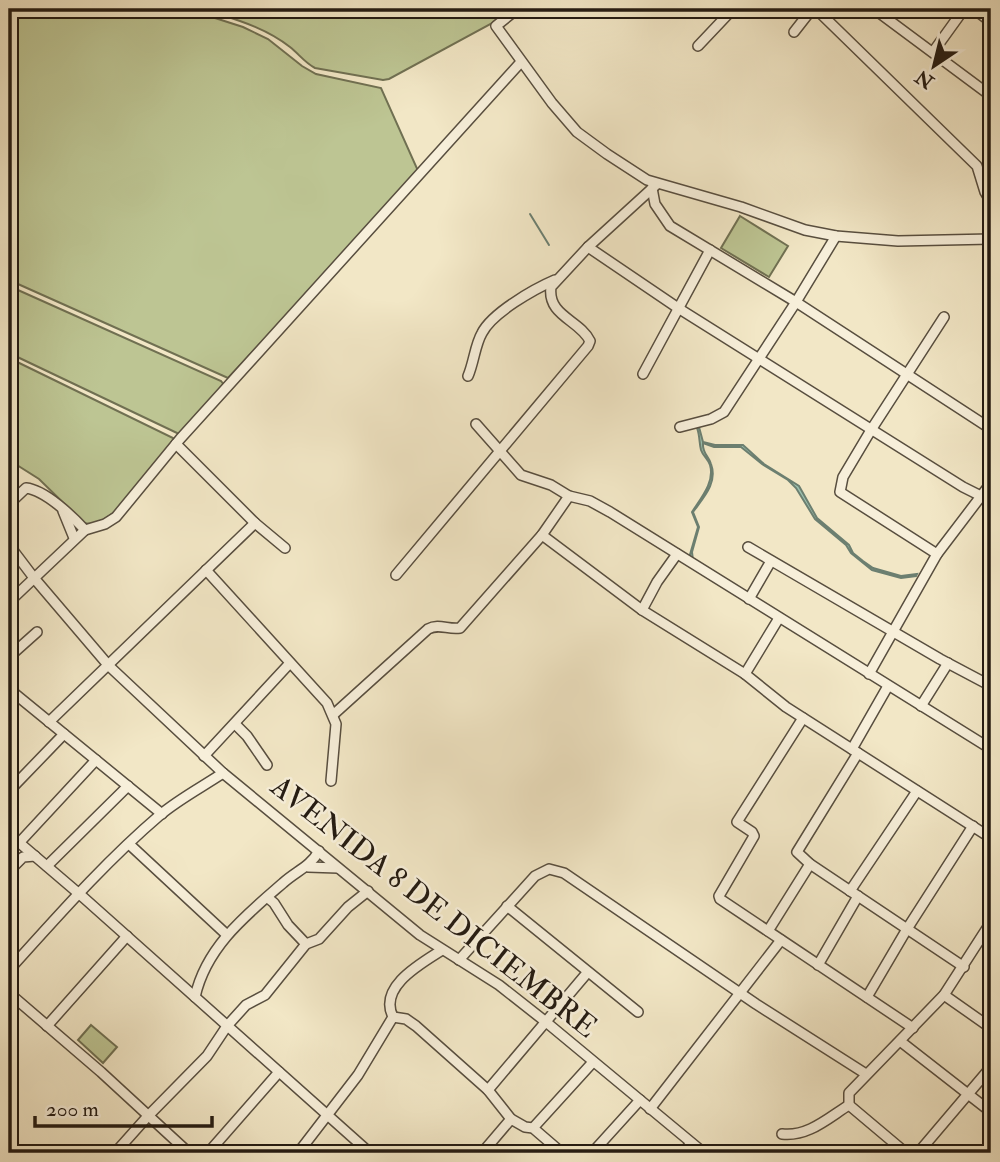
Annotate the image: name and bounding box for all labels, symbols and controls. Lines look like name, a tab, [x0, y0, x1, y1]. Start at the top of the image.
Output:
north arrow	[898, 32, 968, 102]
text: N	[910, 64, 939, 94]
street label: AVENIDA 8 DE DICIEMBRE	[263, 767, 605, 1046]
scale bar	[35, 1085, 212, 1129]
text: 200 m	[46, 1096, 99, 1123]

